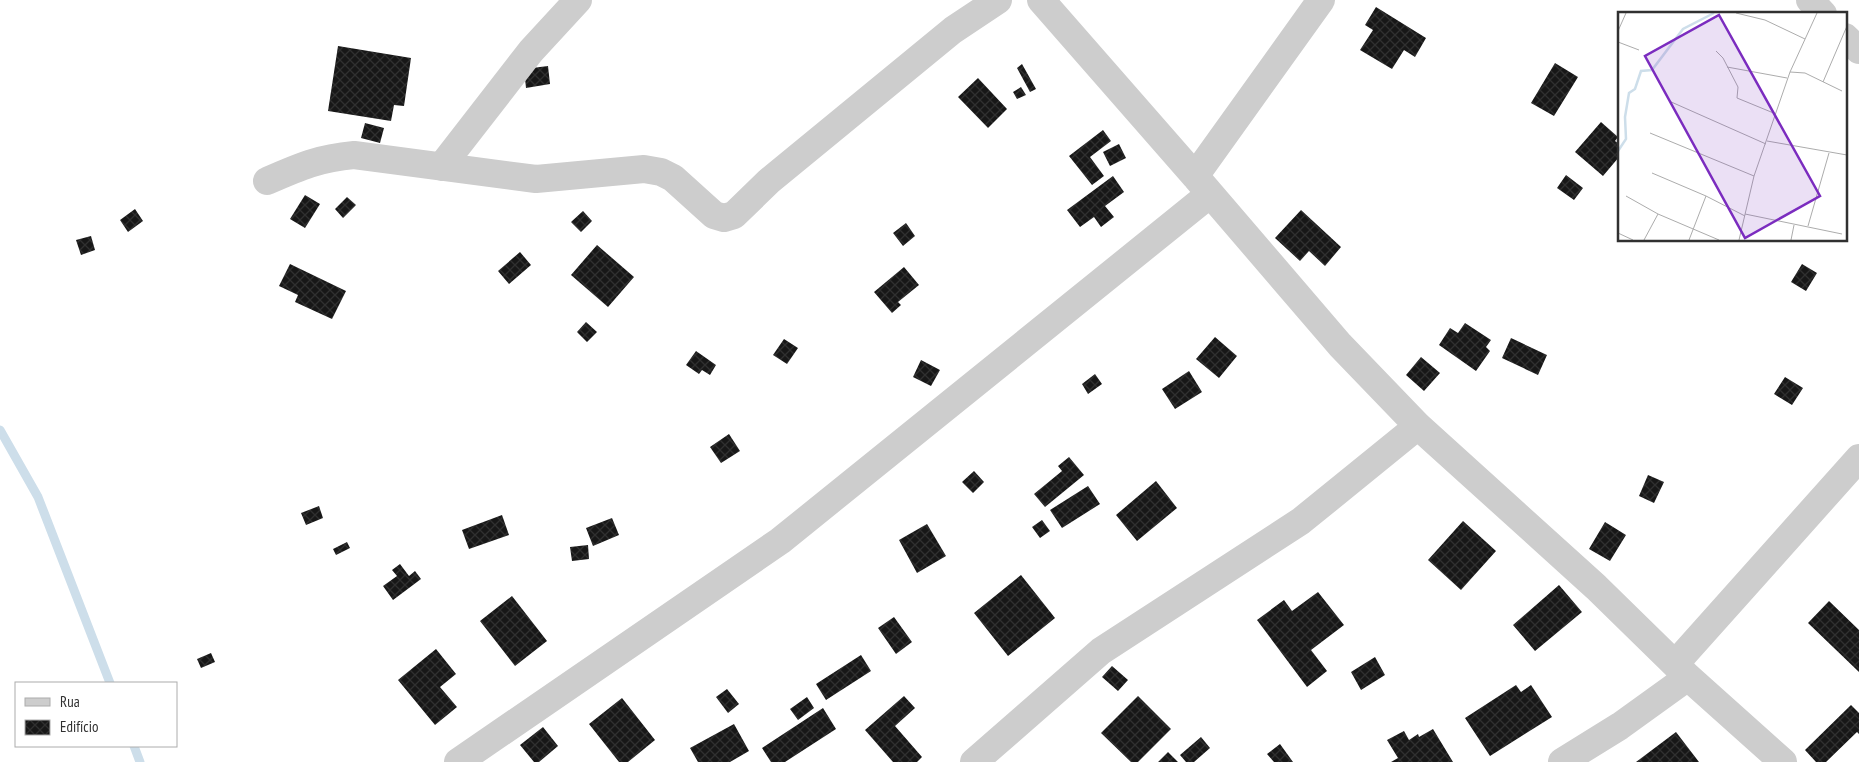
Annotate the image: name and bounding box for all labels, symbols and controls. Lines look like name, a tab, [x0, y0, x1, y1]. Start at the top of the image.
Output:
inset map	[1618, 12, 1846, 241]
legend	[15, 682, 178, 747]
text: Rua	[60, 692, 80, 711]
text: Edifício	[60, 717, 98, 736]

